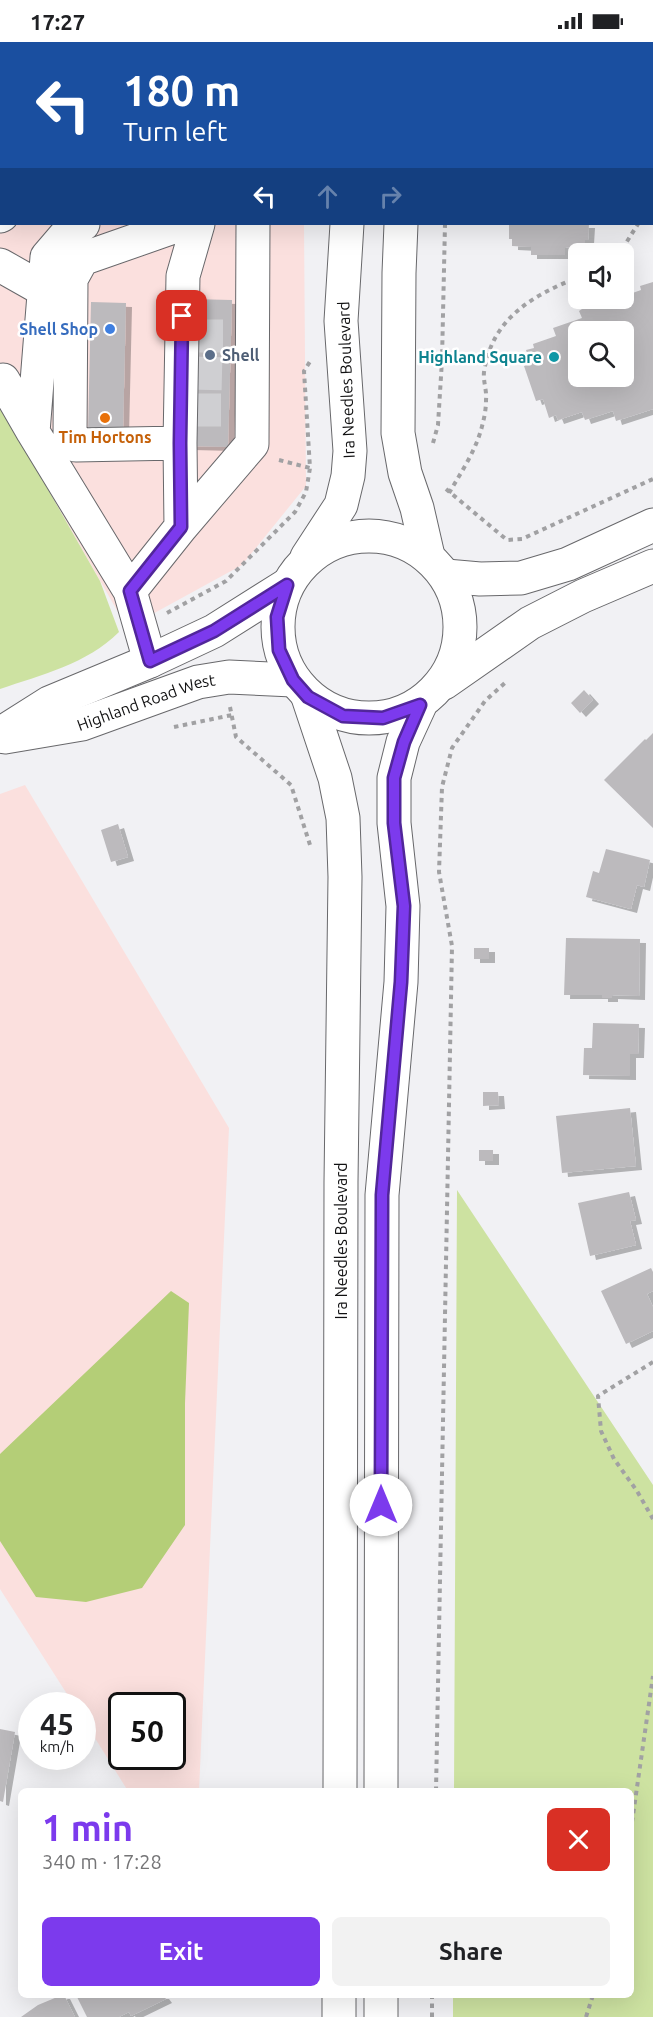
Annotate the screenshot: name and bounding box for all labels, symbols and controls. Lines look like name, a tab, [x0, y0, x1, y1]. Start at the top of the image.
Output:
text: 17:27	[30, 9, 85, 34]
icon: left	[24, 66, 102, 144]
text: 180 m	[123, 67, 240, 114]
text: Turn left	[123, 116, 227, 146]
icon: left	[248, 180, 281, 213]
icon: ahead	[311, 180, 344, 213]
icon: right	[374, 180, 407, 213]
map controls	[568, 243, 634, 387]
button: sound	[568, 243, 634, 309]
pin	[156, 290, 207, 341]
icon: arrive	[165, 299, 198, 332]
street label: Ira Needles Boulevard	[334, 301, 358, 459]
place label: Shell Shop	[19, 320, 98, 338]
button: search	[568, 321, 634, 387]
marker: Shell Shop	[103, 322, 117, 336]
place label: Shell	[222, 346, 260, 364]
marker: Shell	[203, 348, 217, 362]
place label: Highland Square	[418, 348, 542, 366]
marker: Highland Square	[547, 350, 561, 364]
marker: Tim Hortons	[98, 411, 112, 425]
place label: Tim Hortons	[58, 428, 152, 446]
street label: Highland Road West	[74, 670, 217, 734]
street label: Ira Needles Boulevard	[332, 1162, 350, 1320]
position arrow	[349, 1473, 413, 1537]
speed limit sign: 50	[108, 1692, 186, 1770]
text: 45	[40, 1707, 74, 1741]
text: km/h	[40, 1738, 74, 1755]
text: 1 min	[42, 1807, 133, 1848]
button: close	[547, 1808, 610, 1871]
text: 340 m · 17:28	[42, 1850, 162, 1873]
button: Exit	[42, 1917, 320, 1986]
button: Share	[332, 1917, 610, 1986]

